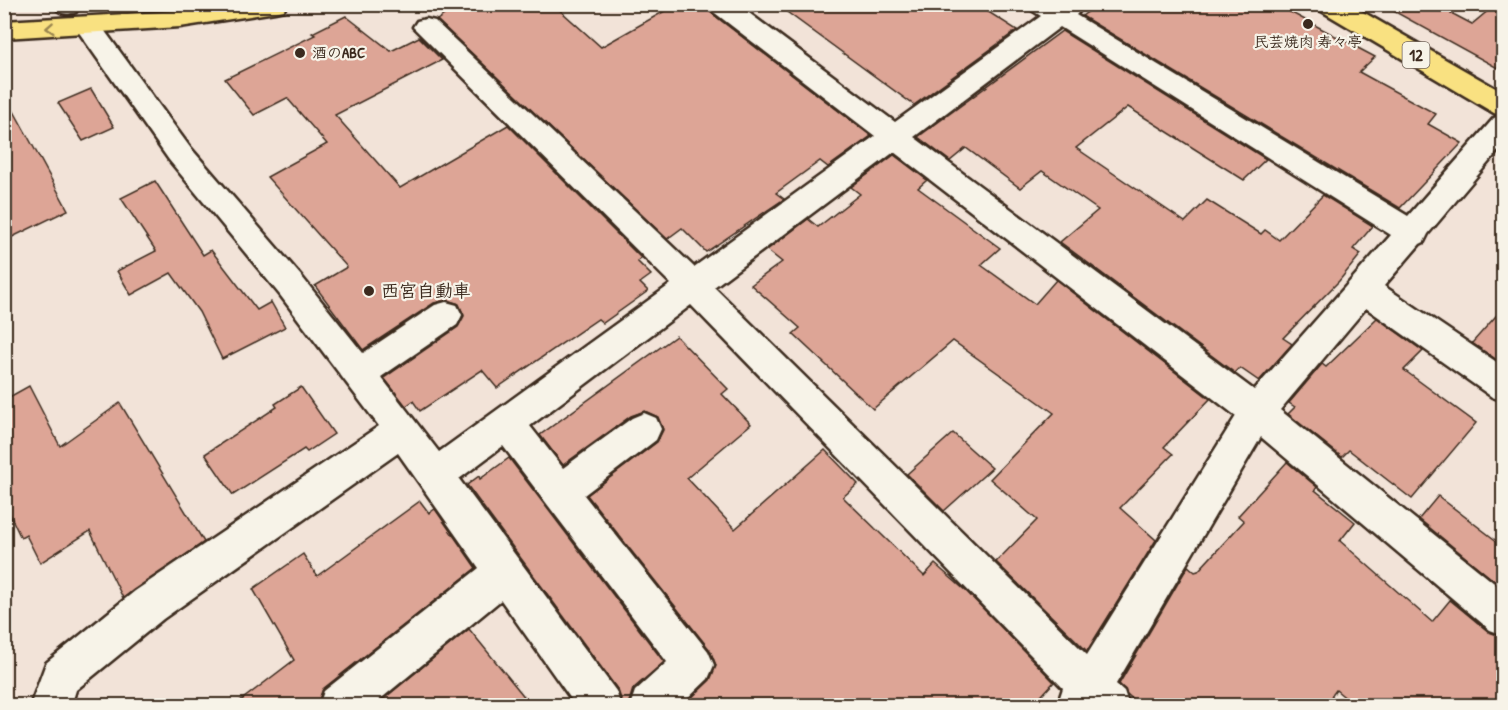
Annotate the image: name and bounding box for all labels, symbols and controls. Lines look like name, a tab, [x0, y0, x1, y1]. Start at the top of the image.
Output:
marker: 民芸焼肉 寿々亭	[1301, 17, 1315, 31]
one-way arrow	[45, 21, 54, 34]
place label: 民芸焼肉 寿々亭	[1254, 31, 1362, 52]
place label: 酒のABC	[312, 42, 365, 63]
road number: 12	[1402, 42, 1430, 68]
marker: 酒のABC	[293, 46, 307, 60]
place label: 西宮自動車	[381, 278, 471, 303]
marker: 西宮自動車	[362, 284, 376, 298]

